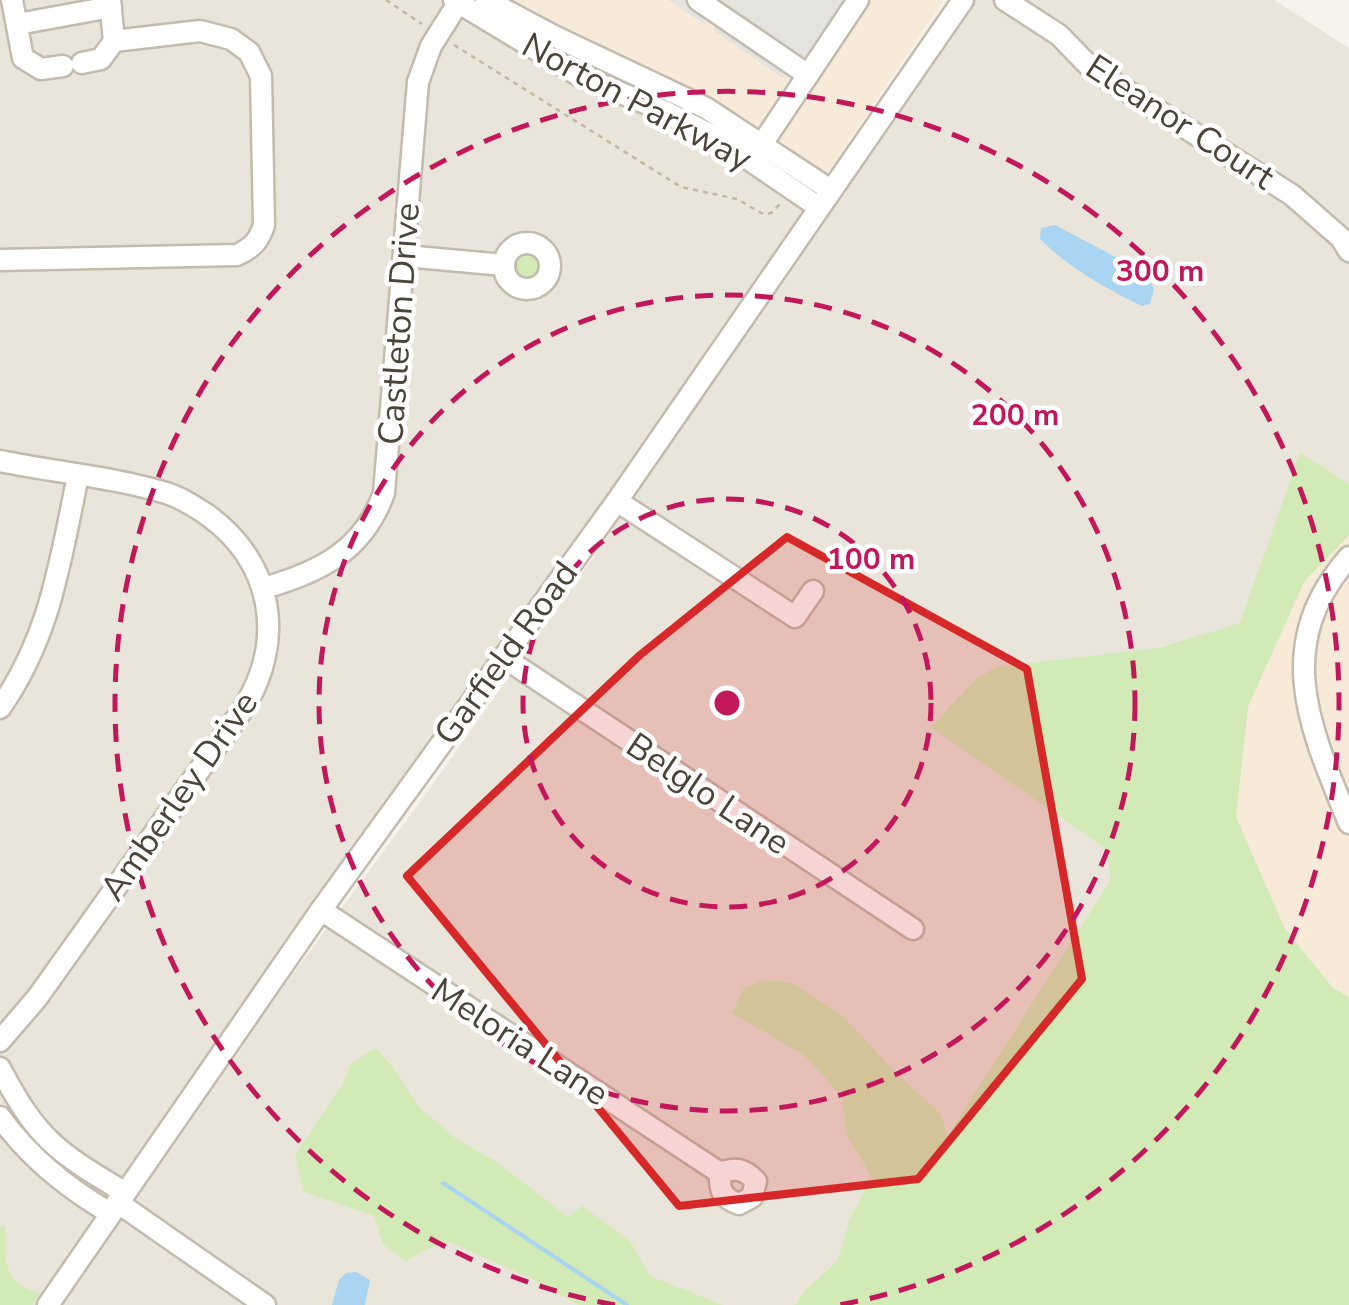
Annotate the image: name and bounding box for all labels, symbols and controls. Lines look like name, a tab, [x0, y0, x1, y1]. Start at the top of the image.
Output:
street label: Norton Parkway	[514, 22, 760, 182]
street label: Eleanor Court	[1077, 44, 1284, 201]
street label: Castleton Drive	[367, 201, 431, 447]
text: 300 m	[1116, 251, 1204, 292]
text: 200 m	[971, 395, 1059, 436]
text: 100 m	[827, 539, 915, 580]
street label: Garfield Road	[423, 552, 589, 754]
street label: Amberley Drive	[89, 682, 269, 910]
centre of rings	[709, 685, 745, 721]
street label: Belglo Lane	[617, 722, 799, 866]
street label: Meloria Lane	[422, 967, 618, 1117]

